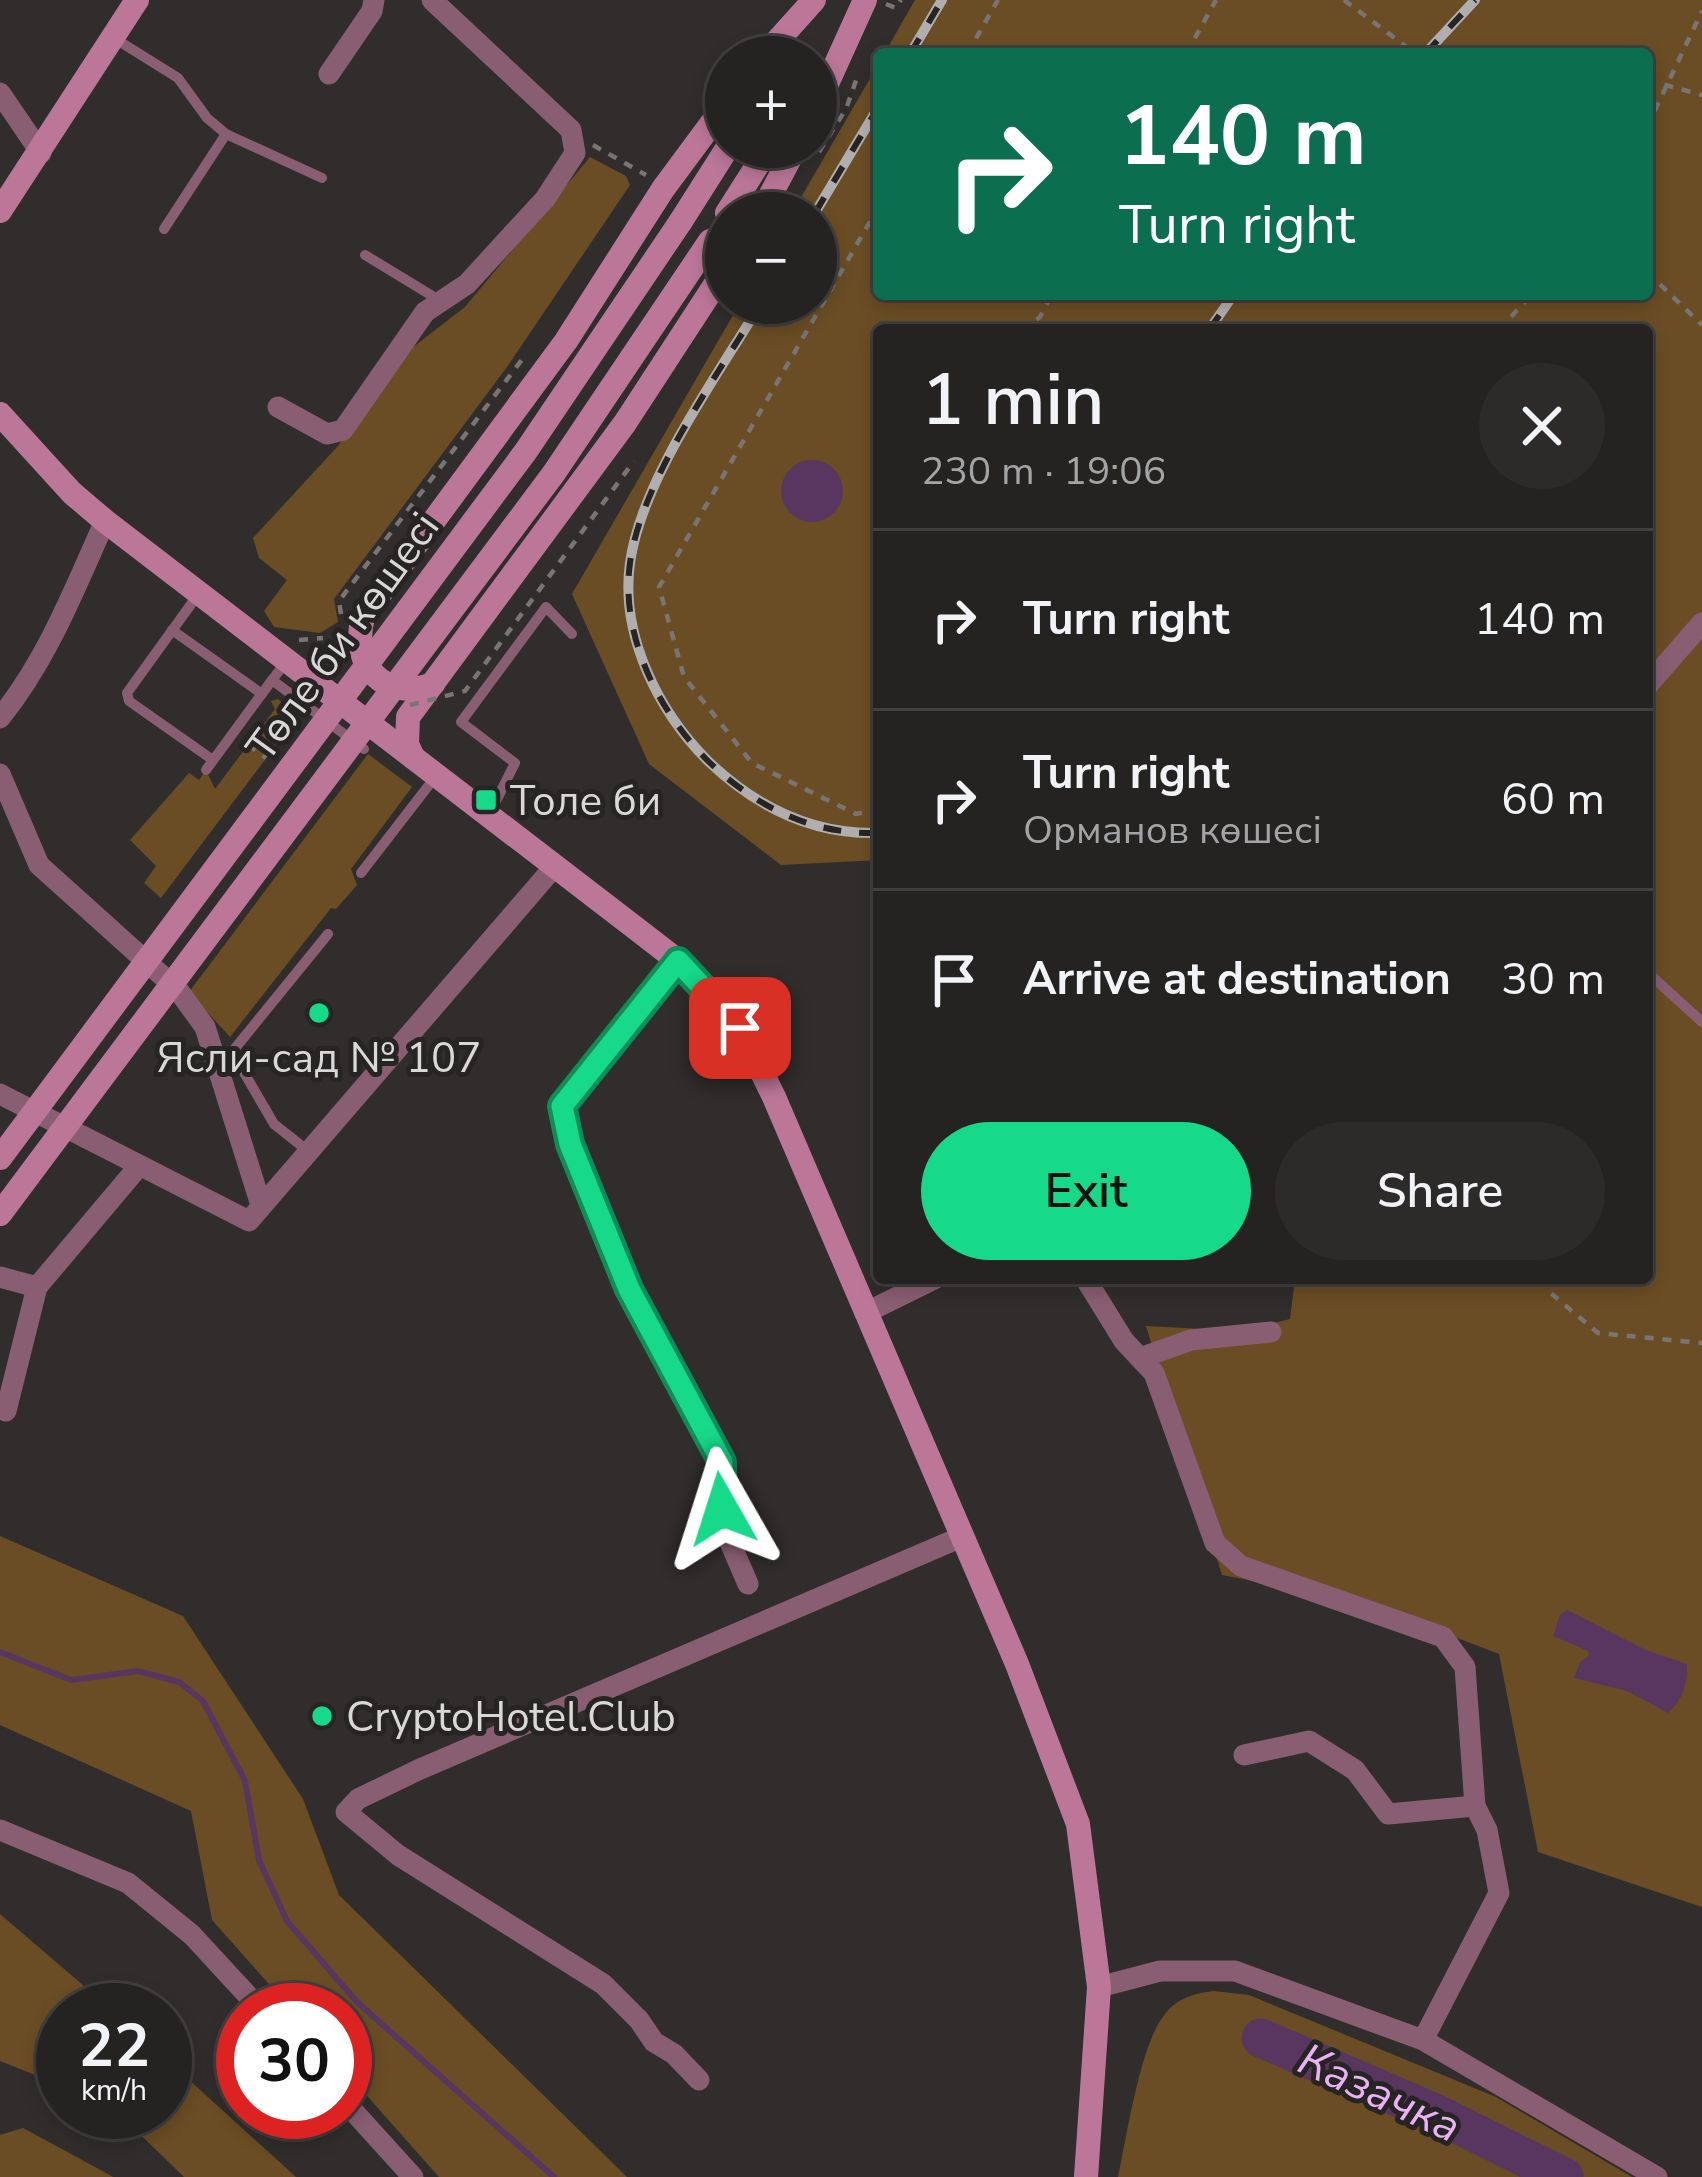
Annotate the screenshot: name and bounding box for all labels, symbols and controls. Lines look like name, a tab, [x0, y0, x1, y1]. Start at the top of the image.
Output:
map controls	[705, 36, 837, 324]
button: +	[705, 36, 837, 168]
text: 140 m	[1119, 79, 1367, 194]
icon: right	[921, 96, 1077, 252]
text: Turn right	[1119, 188, 1355, 262]
button: −	[705, 192, 837, 324]
text: 1 min	[921, 351, 1104, 449]
button: close	[1479, 363, 1605, 489]
text: 230 m · 19:06	[921, 445, 1166, 498]
street label: Төле би көшесі	[234, 501, 453, 773]
icon: right	[921, 587, 987, 653]
text: Turn right	[1023, 589, 1230, 650]
text: 140 m	[1474, 589, 1605, 650]
text: Turn right	[1023, 743, 1230, 804]
icon: right	[921, 767, 987, 833]
text: 60 m	[1501, 769, 1605, 830]
place label: Толе би	[510, 773, 661, 830]
marker: Толе би	[473, 787, 499, 813]
text: Орманов көшесі	[1023, 804, 1322, 857]
icon: arrive	[921, 947, 987, 1013]
text: Arrive at destination	[1023, 949, 1451, 1010]
text: 30 m	[1501, 949, 1605, 1010]
pin	[689, 977, 791, 1079]
icon: arrive	[707, 995, 773, 1061]
marker: Ясли-сад № 107	[306, 1000, 332, 1026]
place label: Ясли-сад № 107	[157, 1030, 481, 1087]
button: Exit	[921, 1122, 1251, 1260]
button: Share	[1275, 1122, 1605, 1260]
position arrow	[659, 1446, 785, 1572]
place label: CryptoHotel.Club	[346, 1689, 676, 1746]
marker: CryptoHotel.Club	[309, 1703, 335, 1729]
speed limit sign: 30	[216, 1983, 372, 2139]
text: 22	[78, 2005, 150, 2087]
water label: Казачка	[1288, 2029, 1470, 2157]
text: km/h	[81, 2070, 147, 2111]

